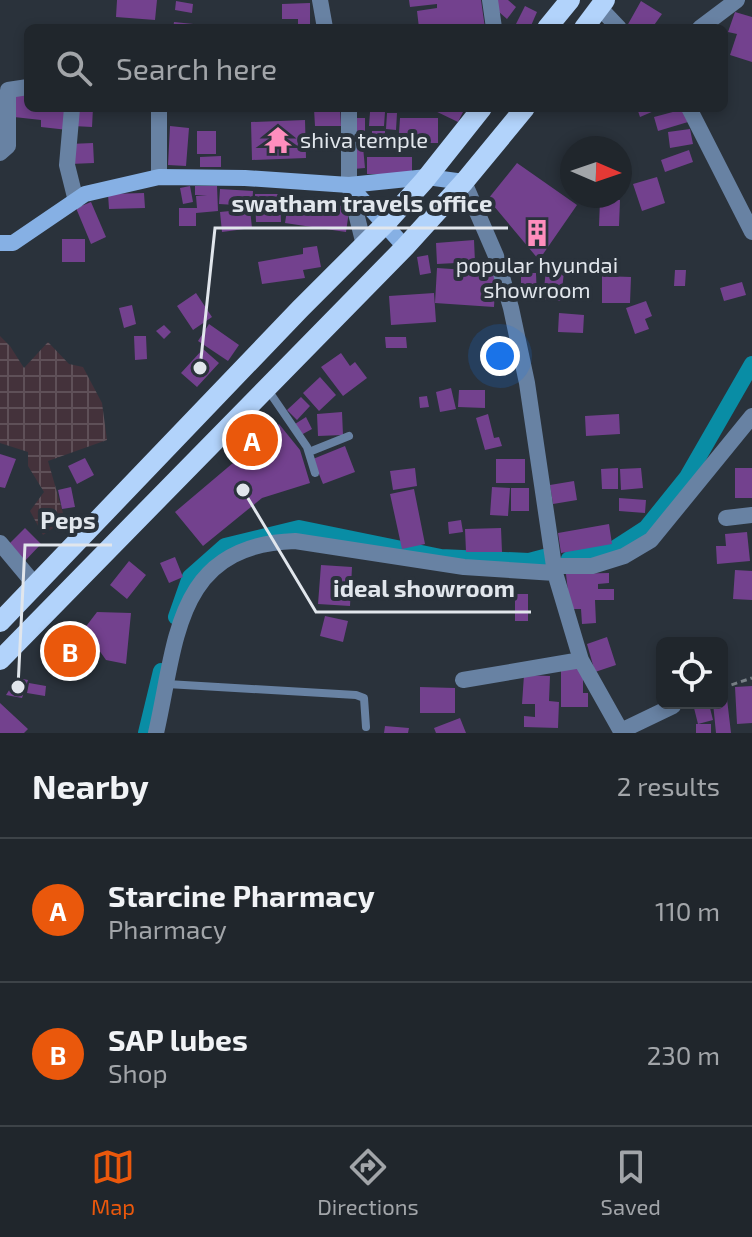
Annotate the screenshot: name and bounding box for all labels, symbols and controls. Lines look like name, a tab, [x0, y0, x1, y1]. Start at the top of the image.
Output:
search box	[24, 24, 728, 112]
icon: search	[52, 46, 96, 90]
text: Search here	[116, 50, 277, 86]
temple icon: shiva temple	[263, 125, 293, 155]
place label: shiva temple	[300, 126, 428, 152]
north arrow	[560, 136, 632, 208]
callout: swatham travels office	[215, 180, 508, 228]
text: swatham travels office	[232, 188, 492, 217]
building icon: popular hyundai showroom	[522, 218, 552, 248]
place label: popular hyundai showroom	[456, 251, 618, 302]
your location	[480, 336, 520, 376]
pin: A	[226, 410, 278, 470]
callout: Peps	[25, 497, 112, 545]
text: Peps	[40, 505, 96, 534]
callout: ideal showroom	[316, 564, 531, 612]
text: ideal showroom	[333, 573, 515, 602]
pin: B	[44, 621, 96, 681]
map controls	[656, 637, 728, 709]
button: locate	[656, 637, 728, 709]
text: Nearby	[32, 765, 149, 806]
text: 2 results	[617, 770, 720, 801]
text: Starcine Pharmacy	[108, 877, 375, 913]
text: A	[50, 895, 66, 926]
text: 110 m	[655, 895, 720, 926]
text: Pharmacy	[108, 913, 227, 944]
text: SAP lubes	[108, 1021, 248, 1057]
text: B	[50, 1039, 66, 1070]
text: 230 m	[647, 1039, 720, 1070]
text: Shop	[108, 1057, 168, 1088]
tab: Map	[91, 1145, 135, 1219]
tab: Directions	[317, 1145, 419, 1219]
tab: Saved	[601, 1145, 661, 1219]

